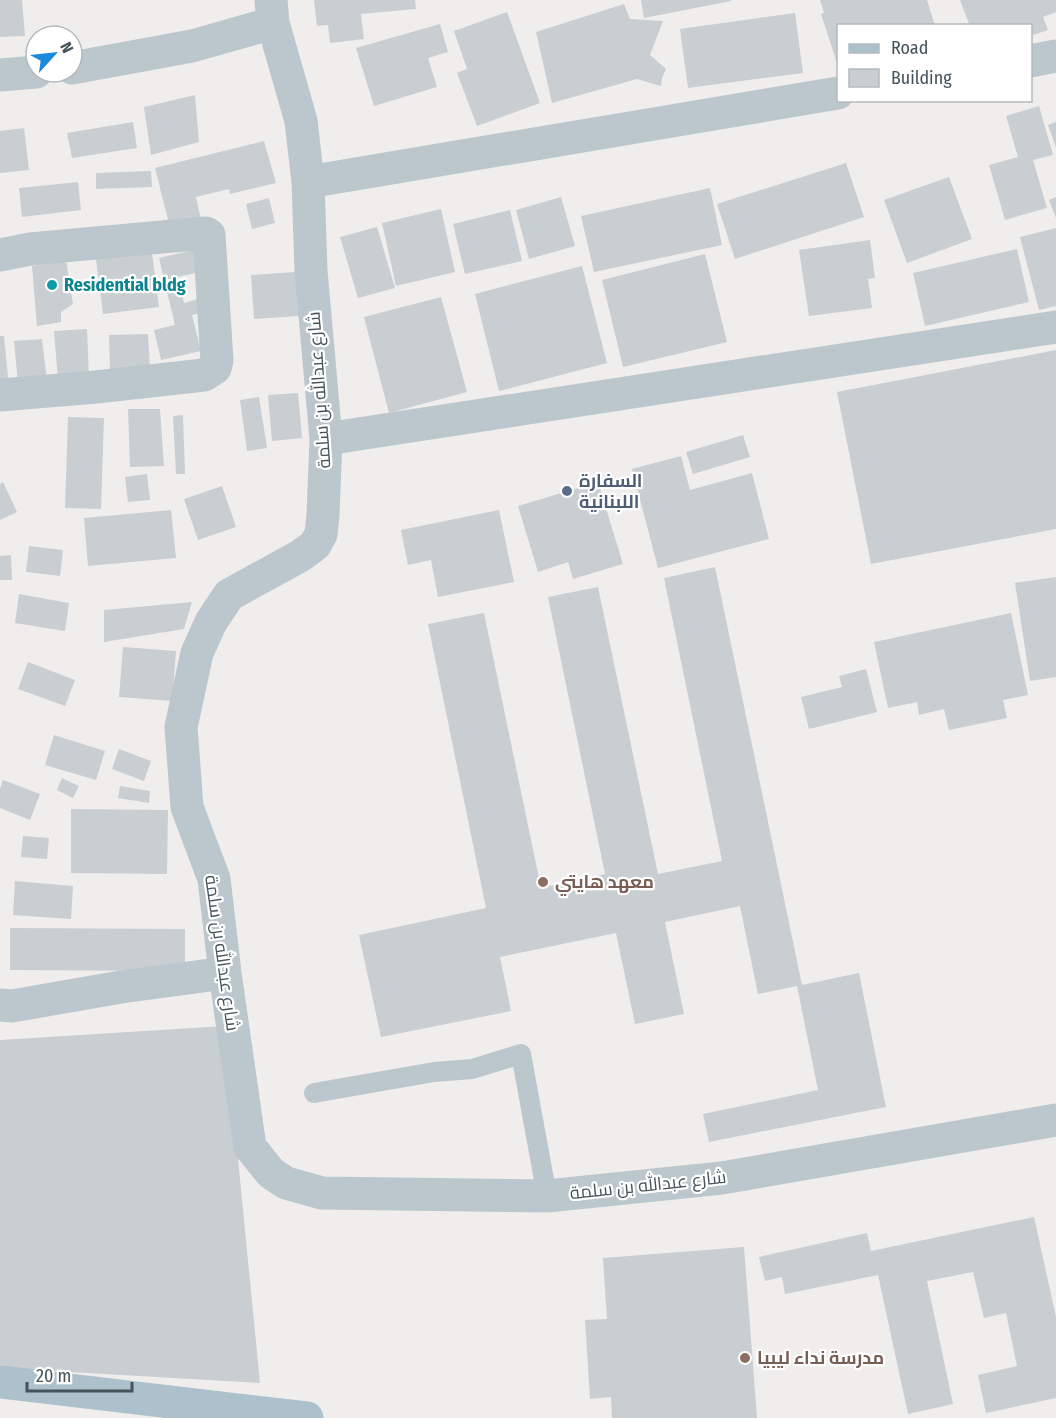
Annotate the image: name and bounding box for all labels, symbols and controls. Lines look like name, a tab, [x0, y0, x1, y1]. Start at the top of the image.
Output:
north arrow	[24, 24, 84, 84]
legend	[837, 24, 1032, 102]
text: Road	[891, 37, 928, 59]
text: N	[56, 39, 78, 56]
text: Building	[891, 67, 952, 89]
place label: Residential bldg	[64, 274, 186, 296]
marker: Residential bldg	[45, 278, 59, 292]
street label: شارع عبدالله بن سلمة	[302, 311, 336, 469]
place label: السفارة اللبنانية	[579, 470, 643, 513]
marker: السفارة اللبنانية	[560, 484, 574, 498]
place label: معهد هايتي	[555, 871, 654, 897]
street label: شارع عبدالله بن سلمة	[199, 873, 245, 1033]
marker: معهد هايتي	[536, 875, 550, 889]
street label: شارع عبدالله بن سلمة	[569, 1165, 727, 1205]
place label: مدرسة نداء ليبيا	[757, 1347, 884, 1369]
marker: مدرسة نداء ليبيا	[738, 1351, 752, 1365]
scale bar	[27, 1355, 132, 1393]
text: 20 m	[36, 1365, 71, 1387]

